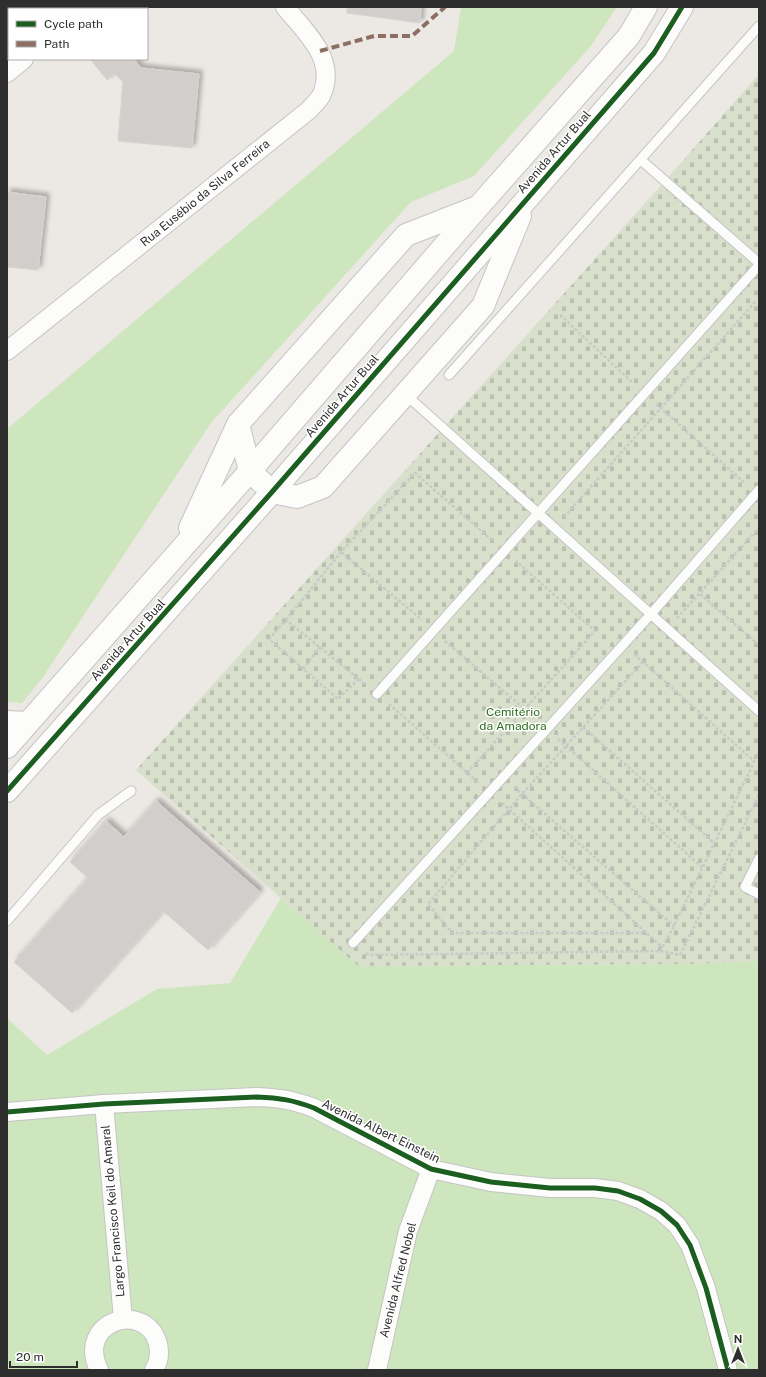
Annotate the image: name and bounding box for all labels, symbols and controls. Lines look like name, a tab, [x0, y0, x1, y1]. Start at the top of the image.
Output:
legend	[8, 8, 148, 60]
text: Cycle path	[44, 17, 103, 31]
text: Path	[44, 37, 70, 51]
street label: Avenida Artur Bual	[514, 108, 594, 196]
street label: Rua Eusébio da Silva Ferreira	[138, 137, 272, 249]
street label: Avenida Artur Bual	[302, 352, 382, 440]
street label: Avenida Artur Bual	[88, 596, 168, 684]
park label: Cemitério da Amadora	[479, 705, 547, 733]
street label: Avenida Albert Einstein	[320, 1096, 442, 1166]
street label: Largo Francisco Keil do Amaral	[98, 1124, 127, 1298]
street label: Avenida Alfred Nobel	[377, 1220, 419, 1339]
north arrow	[718, 1329, 758, 1369]
text: N	[734, 1333, 742, 1345]
scale bar	[10, 1343, 77, 1369]
text: 20 m	[16, 1350, 44, 1364]

